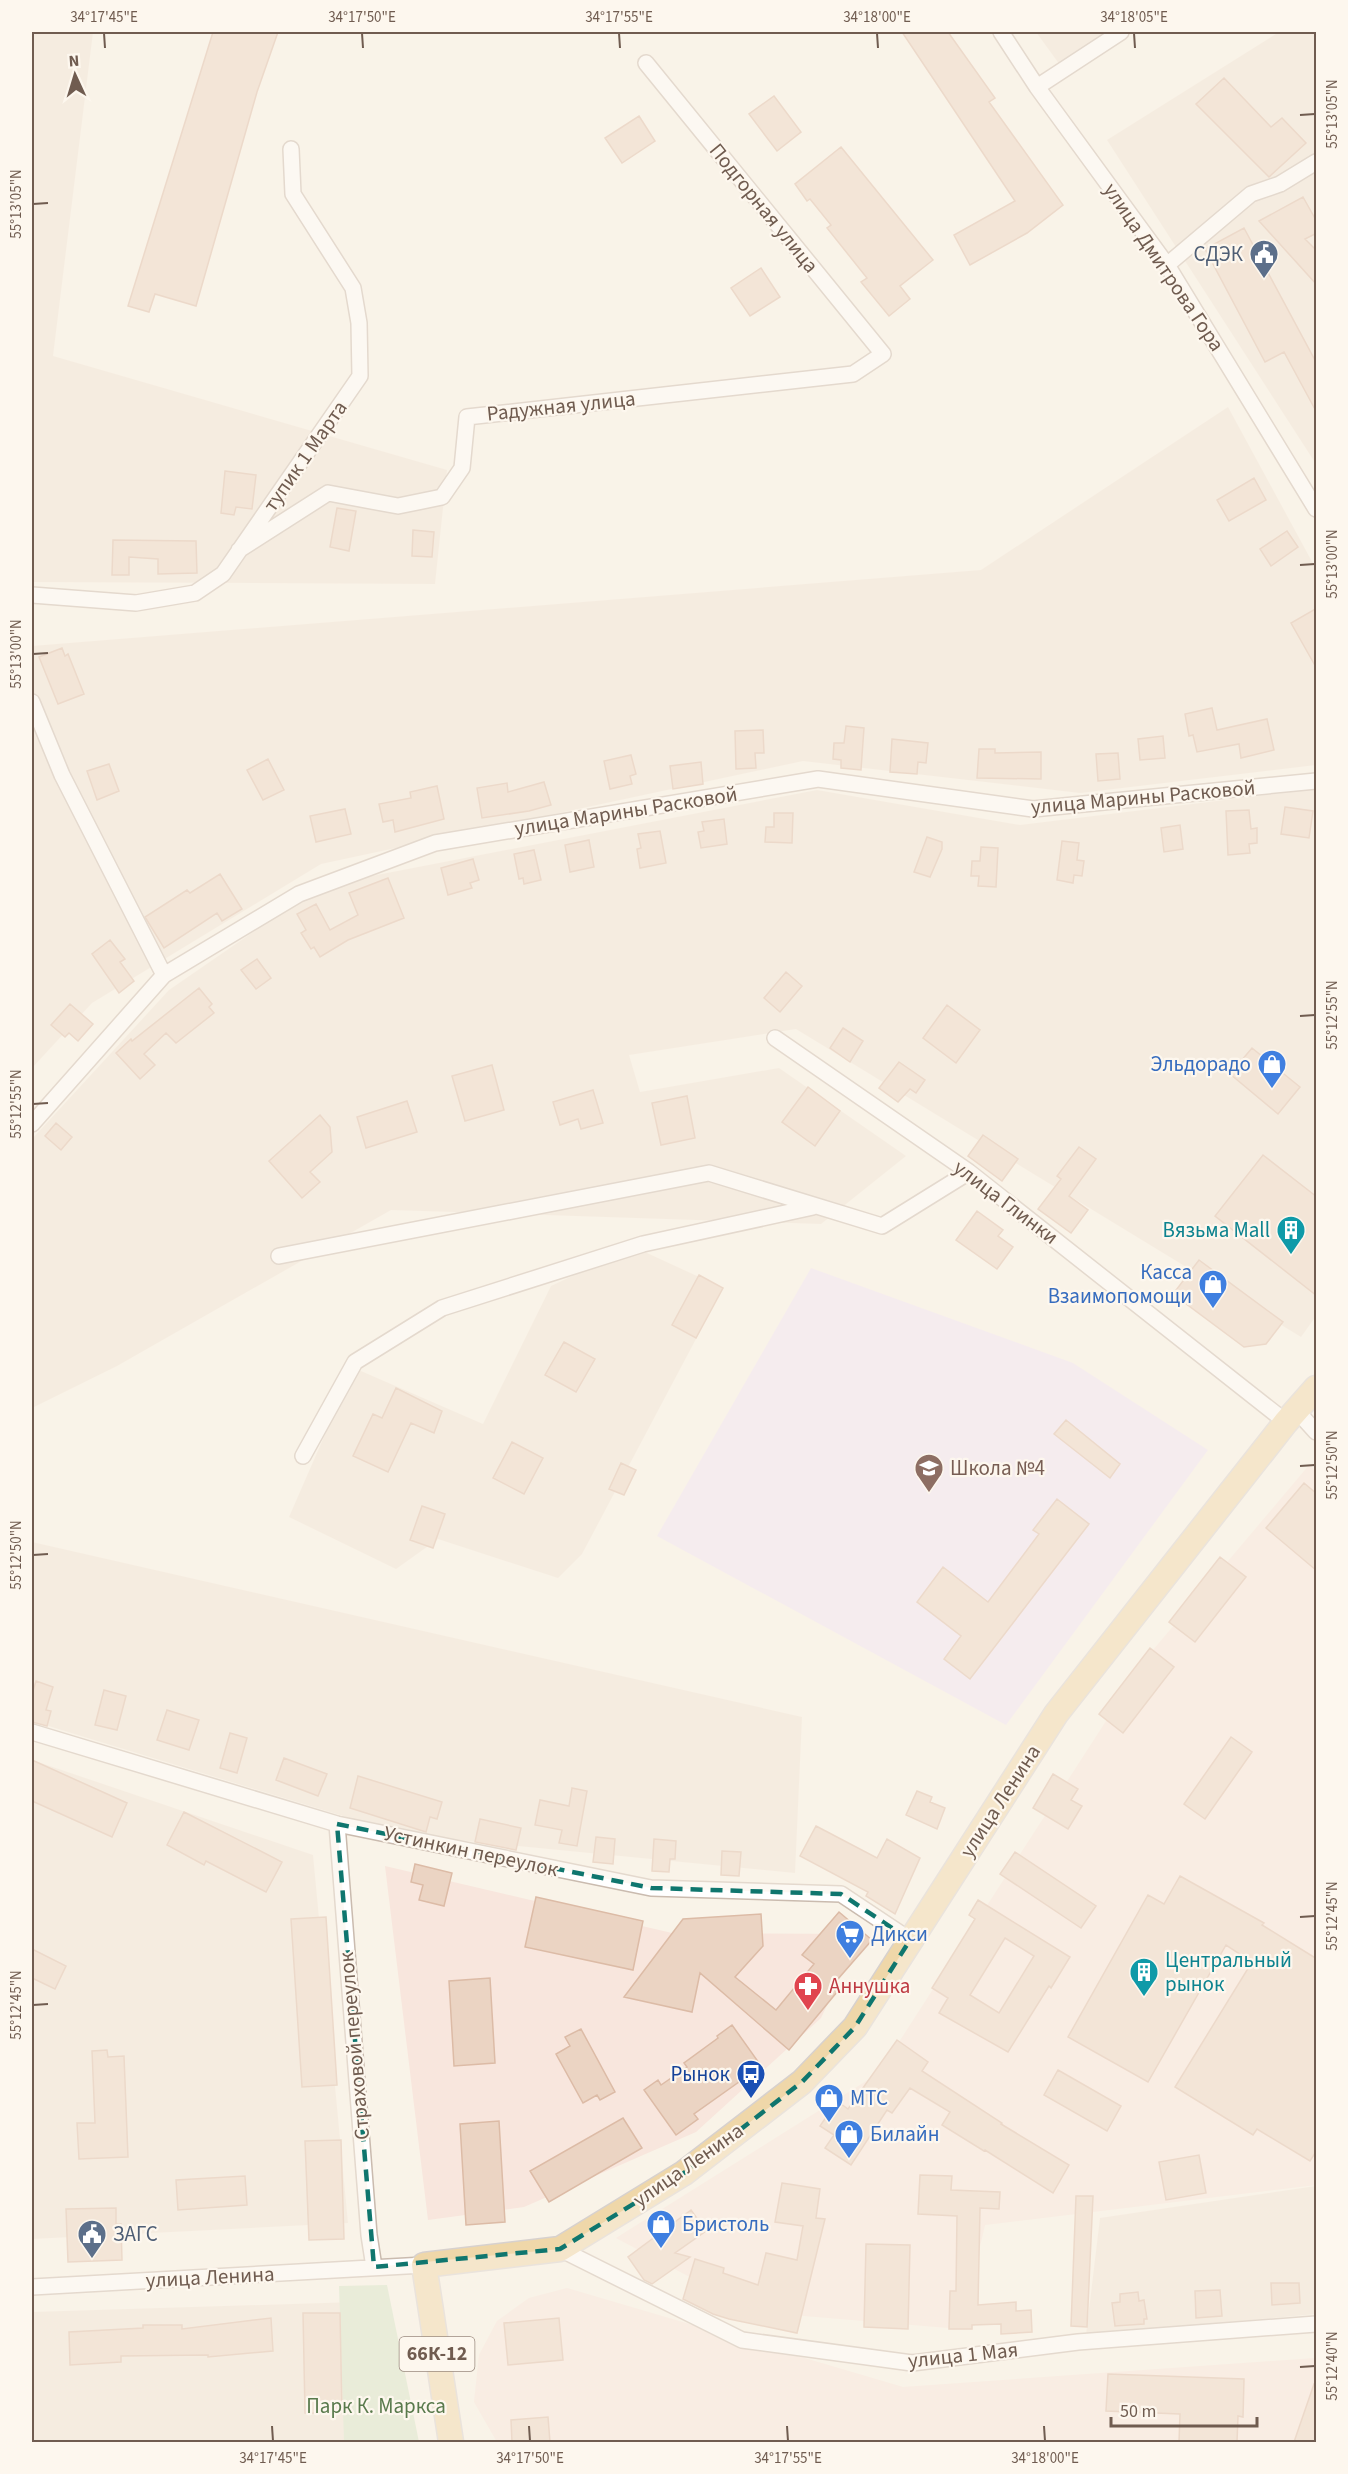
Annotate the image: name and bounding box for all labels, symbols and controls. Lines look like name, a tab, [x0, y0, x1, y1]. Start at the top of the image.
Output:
text: 34°17'45"E	[70, 7, 138, 28]
text: 34°17'50"E	[328, 7, 396, 28]
text: 34°17'55"E	[585, 7, 653, 28]
text: 34°18'00"E	[843, 7, 911, 28]
text: 34°18'05"E	[1100, 7, 1168, 28]
north arrow	[45, 45, 105, 105]
text: N	[68, 50, 80, 72]
text: 55°13'05"N	[1322, 79, 1343, 149]
street label: Подгорная улица	[702, 137, 826, 279]
text: 55°13'05"N	[6, 169, 27, 239]
street label: улица Дмитрова Гора	[1096, 177, 1232, 357]
public building icon: СДЭК	[1248, 238, 1280, 280]
place label: СДЭК	[1193, 239, 1244, 269]
street label: Радужная улица	[485, 383, 637, 429]
street label: тупик 1 Марта	[256, 395, 354, 517]
text: 55°13'00"N	[1322, 529, 1343, 599]
text: 55°13'00"N	[6, 619, 27, 689]
street label: улица Марины Расковой	[1029, 772, 1257, 822]
street label: улица Марины Расковой	[512, 779, 740, 843]
text: 55°12'55"N	[1322, 980, 1343, 1050]
shop icon: Эльдорадо	[1256, 1048, 1288, 1090]
place label: Эльдорадо	[1151, 1049, 1251, 1079]
text: 55°12'55"N	[6, 1069, 27, 1139]
street label: улица Глинки	[947, 1153, 1065, 1251]
building icon: Вязьма Mall	[1275, 1214, 1307, 1256]
place label: Вязьма Mall	[1163, 1215, 1270, 1245]
place label: Касса Взаимопомощи	[1048, 1257, 1192, 1311]
shop icon: Касса Взаимопомощи	[1197, 1268, 1229, 1310]
text: 55°12'50"N	[1322, 1430, 1343, 1500]
school or university icon: Школа №4	[913, 1452, 945, 1494]
place label: Школа №4	[950, 1453, 1045, 1483]
text: 55°12'50"N	[6, 1520, 27, 1590]
street label: улица Ленина	[952, 1739, 1048, 1863]
street label: Устинкин переулок	[381, 1818, 562, 1884]
text: 55°12'45"N	[1322, 1881, 1343, 1951]
supermarket icon: Дикси	[834, 1918, 866, 1960]
place label: Дикси	[871, 1919, 928, 1949]
place label: Центральный рынок	[1165, 1945, 1292, 1999]
street label: Страховой переулок	[331, 1950, 377, 2141]
building icon: Центральный рынок	[1128, 1956, 1160, 1998]
text: 55°12'45"N	[6, 1970, 27, 2040]
pharmacy icon: Аннушка	[792, 1970, 824, 2012]
place label: Аннушка	[829, 1971, 910, 2001]
bus stop icon: Рынок	[735, 2058, 767, 2100]
place label: Рынок	[670, 2059, 731, 2089]
shop icon: МТС	[813, 2082, 845, 2124]
place label: МТС	[850, 2083, 888, 2113]
street label: улица Ленина	[627, 2116, 749, 2214]
shop icon: Билайн	[833, 2118, 865, 2160]
place label: Билайн	[870, 2119, 939, 2149]
shop icon: Бристоль	[645, 2208, 677, 2250]
place label: Бристоль	[682, 2209, 769, 2239]
public building icon: ЗАГС	[76, 2218, 108, 2260]
place label: ЗАГС	[113, 2219, 158, 2249]
street label: улица Ленина	[145, 2259, 275, 2295]
text: 55°12'40"N	[1322, 2331, 1343, 2401]
street label: улица 1 Мая	[906, 2334, 1020, 2376]
road number: 66К-12	[400, 2337, 474, 2371]
scale bar	[1111, 2390, 1256, 2428]
park label: Парк К. Маркса	[306, 2391, 446, 2421]
text: 50 m	[1120, 2399, 1156, 2424]
text: 34°17'45"E	[239, 2448, 307, 2469]
text: 34°17'50"E	[496, 2448, 564, 2469]
text: 34°17'55"E	[754, 2448, 822, 2469]
text: 34°18'00"E	[1011, 2448, 1079, 2469]

